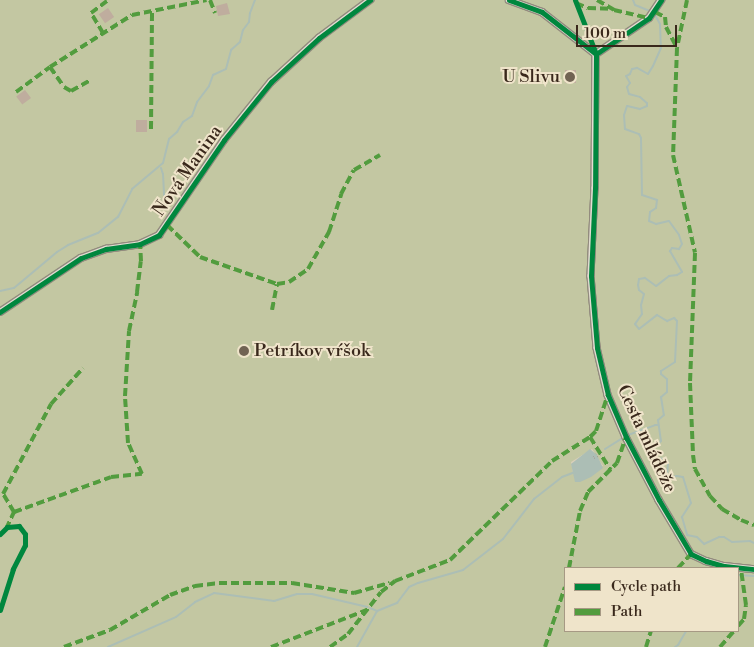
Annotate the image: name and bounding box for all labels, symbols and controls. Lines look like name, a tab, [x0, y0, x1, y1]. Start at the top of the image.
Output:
scale bar	[579, 15, 680, 47]
text: 100 m	[584, 24, 626, 43]
place label: U Slivu	[502, 66, 560, 88]
marker: U Slivu	[564, 71, 576, 83]
street label: Nová Manina	[149, 121, 227, 221]
place label: Petríkov vŕšok	[254, 340, 370, 362]
marker: Petríkov vŕšok	[238, 345, 250, 357]
street label: Cesta mládeže	[612, 382, 680, 496]
legend	[564, 567, 739, 632]
text: Cycle path	[611, 577, 681, 596]
text: Path	[611, 602, 643, 621]

